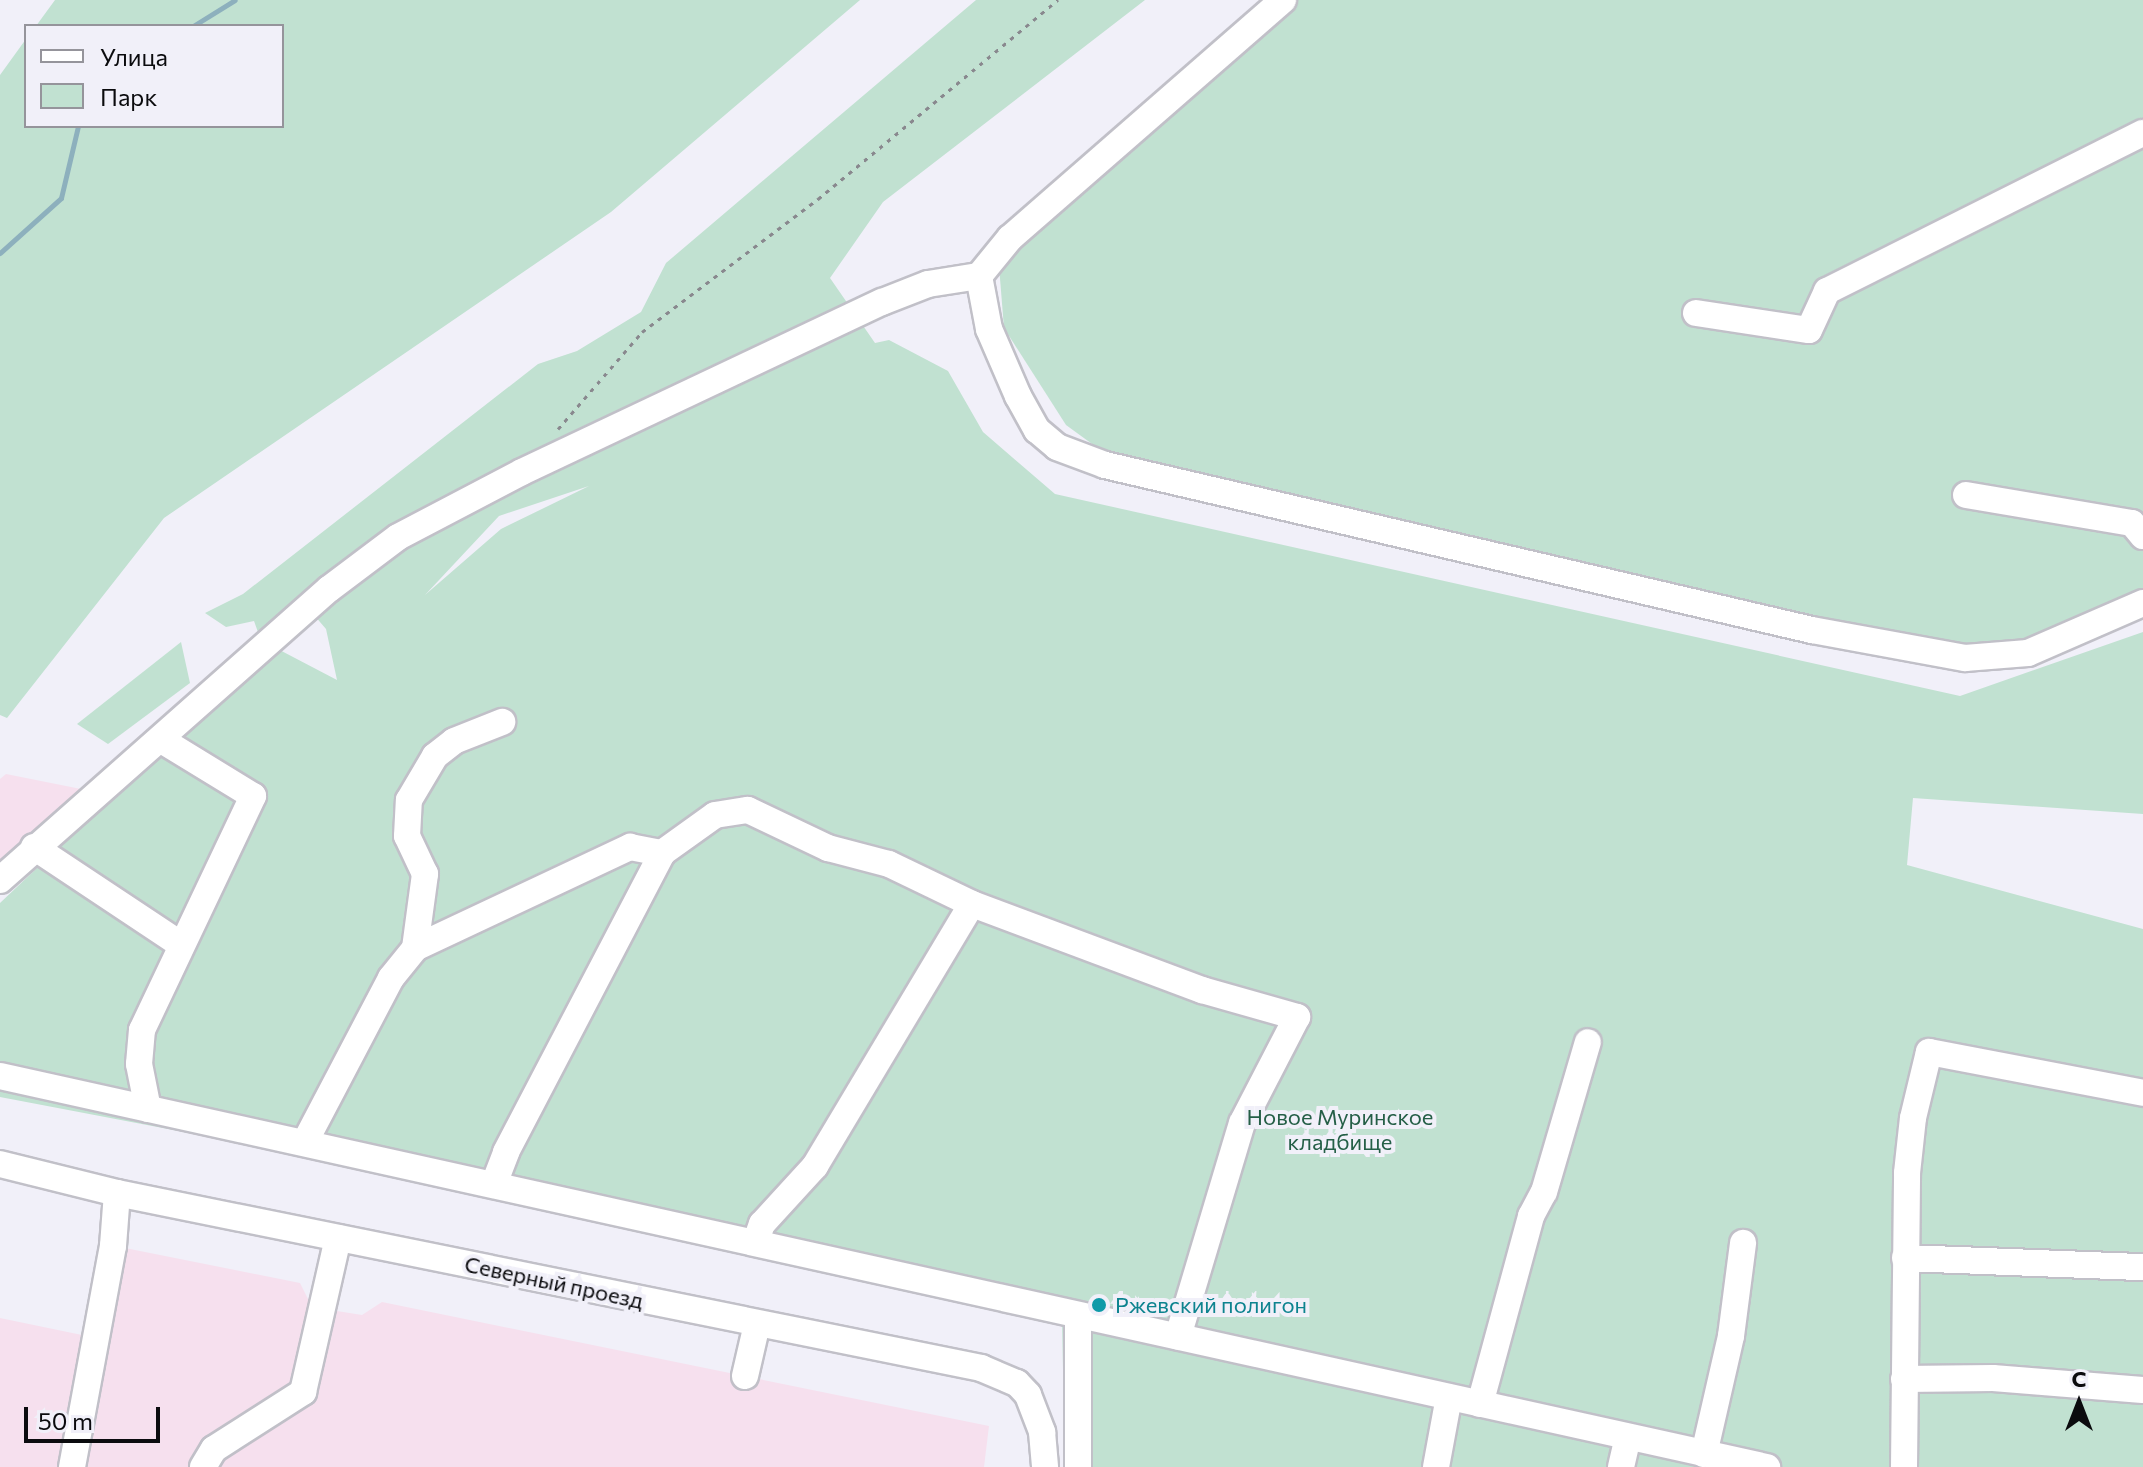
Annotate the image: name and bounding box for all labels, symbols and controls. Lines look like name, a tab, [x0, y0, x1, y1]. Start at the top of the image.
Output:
legend	[24, 24, 284, 128]
text: Улица	[100, 42, 168, 71]
text: Парк	[100, 82, 157, 111]
park label: Новое Муринское кладбище	[1247, 1103, 1433, 1154]
street label: Северный проезд	[462, 1250, 646, 1314]
place label: Ржевский полигон	[1115, 1292, 1307, 1318]
marker: Ржевский полигон	[1090, 1296, 1108, 1314]
north arrow	[2039, 1363, 2119, 1443]
text: С	[2071, 1365, 2087, 1392]
scale bar	[28, 1391, 164, 1441]
text: 50 m	[38, 1406, 93, 1435]

